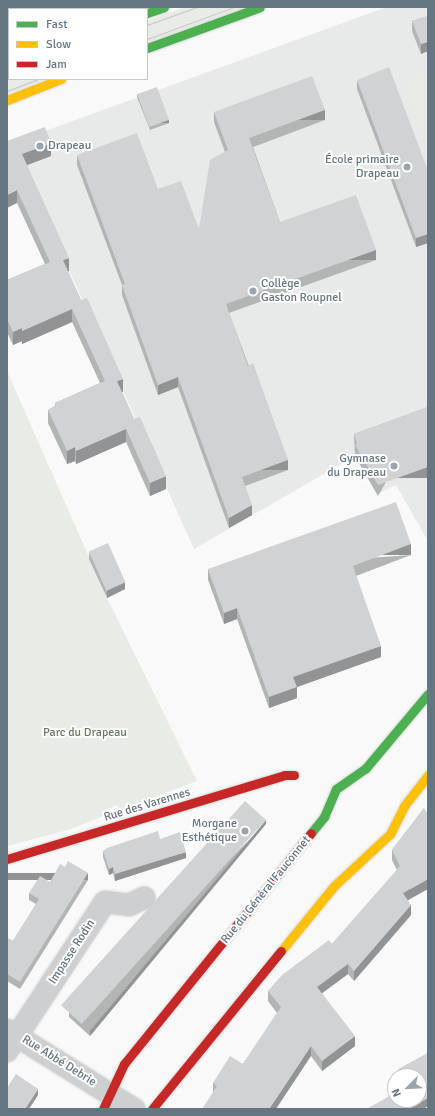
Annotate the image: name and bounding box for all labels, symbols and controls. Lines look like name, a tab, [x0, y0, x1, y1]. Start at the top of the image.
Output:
legend	[8, 8, 148, 80]
text: Fast	[46, 17, 67, 32]
text: Slow	[46, 37, 71, 52]
text: Jam	[46, 57, 67, 72]
place label: Drapeau	[48, 139, 91, 153]
marker: Drapeau	[35, 141, 45, 151]
place label: École primaire Drapeau	[325, 153, 399, 181]
marker: École primaire Drapeau	[402, 162, 412, 172]
place label: Collège Gaston Roupnel	[261, 277, 342, 305]
marker: Collège Gaston Roupnel	[248, 286, 258, 296]
place label: Gymnase du Drapeau	[327, 452, 386, 480]
marker: Gymnase du Drapeau	[389, 461, 399, 471]
park label: Parc du Drapeau	[43, 726, 127, 740]
street label: Rue des Varennes	[102, 785, 192, 825]
place label: Morgane Esthétique	[182, 817, 237, 845]
marker: Morgane Esthétique	[240, 826, 250, 836]
street label: Rue du Général Fauconnet	[218, 833, 314, 947]
street label: Impasse Rodin	[46, 917, 98, 987]
street label: Rue Abbé Debrie	[19, 1032, 99, 1090]
north arrow	[387, 1068, 427, 1108]
text: N	[389, 1087, 404, 1099]

